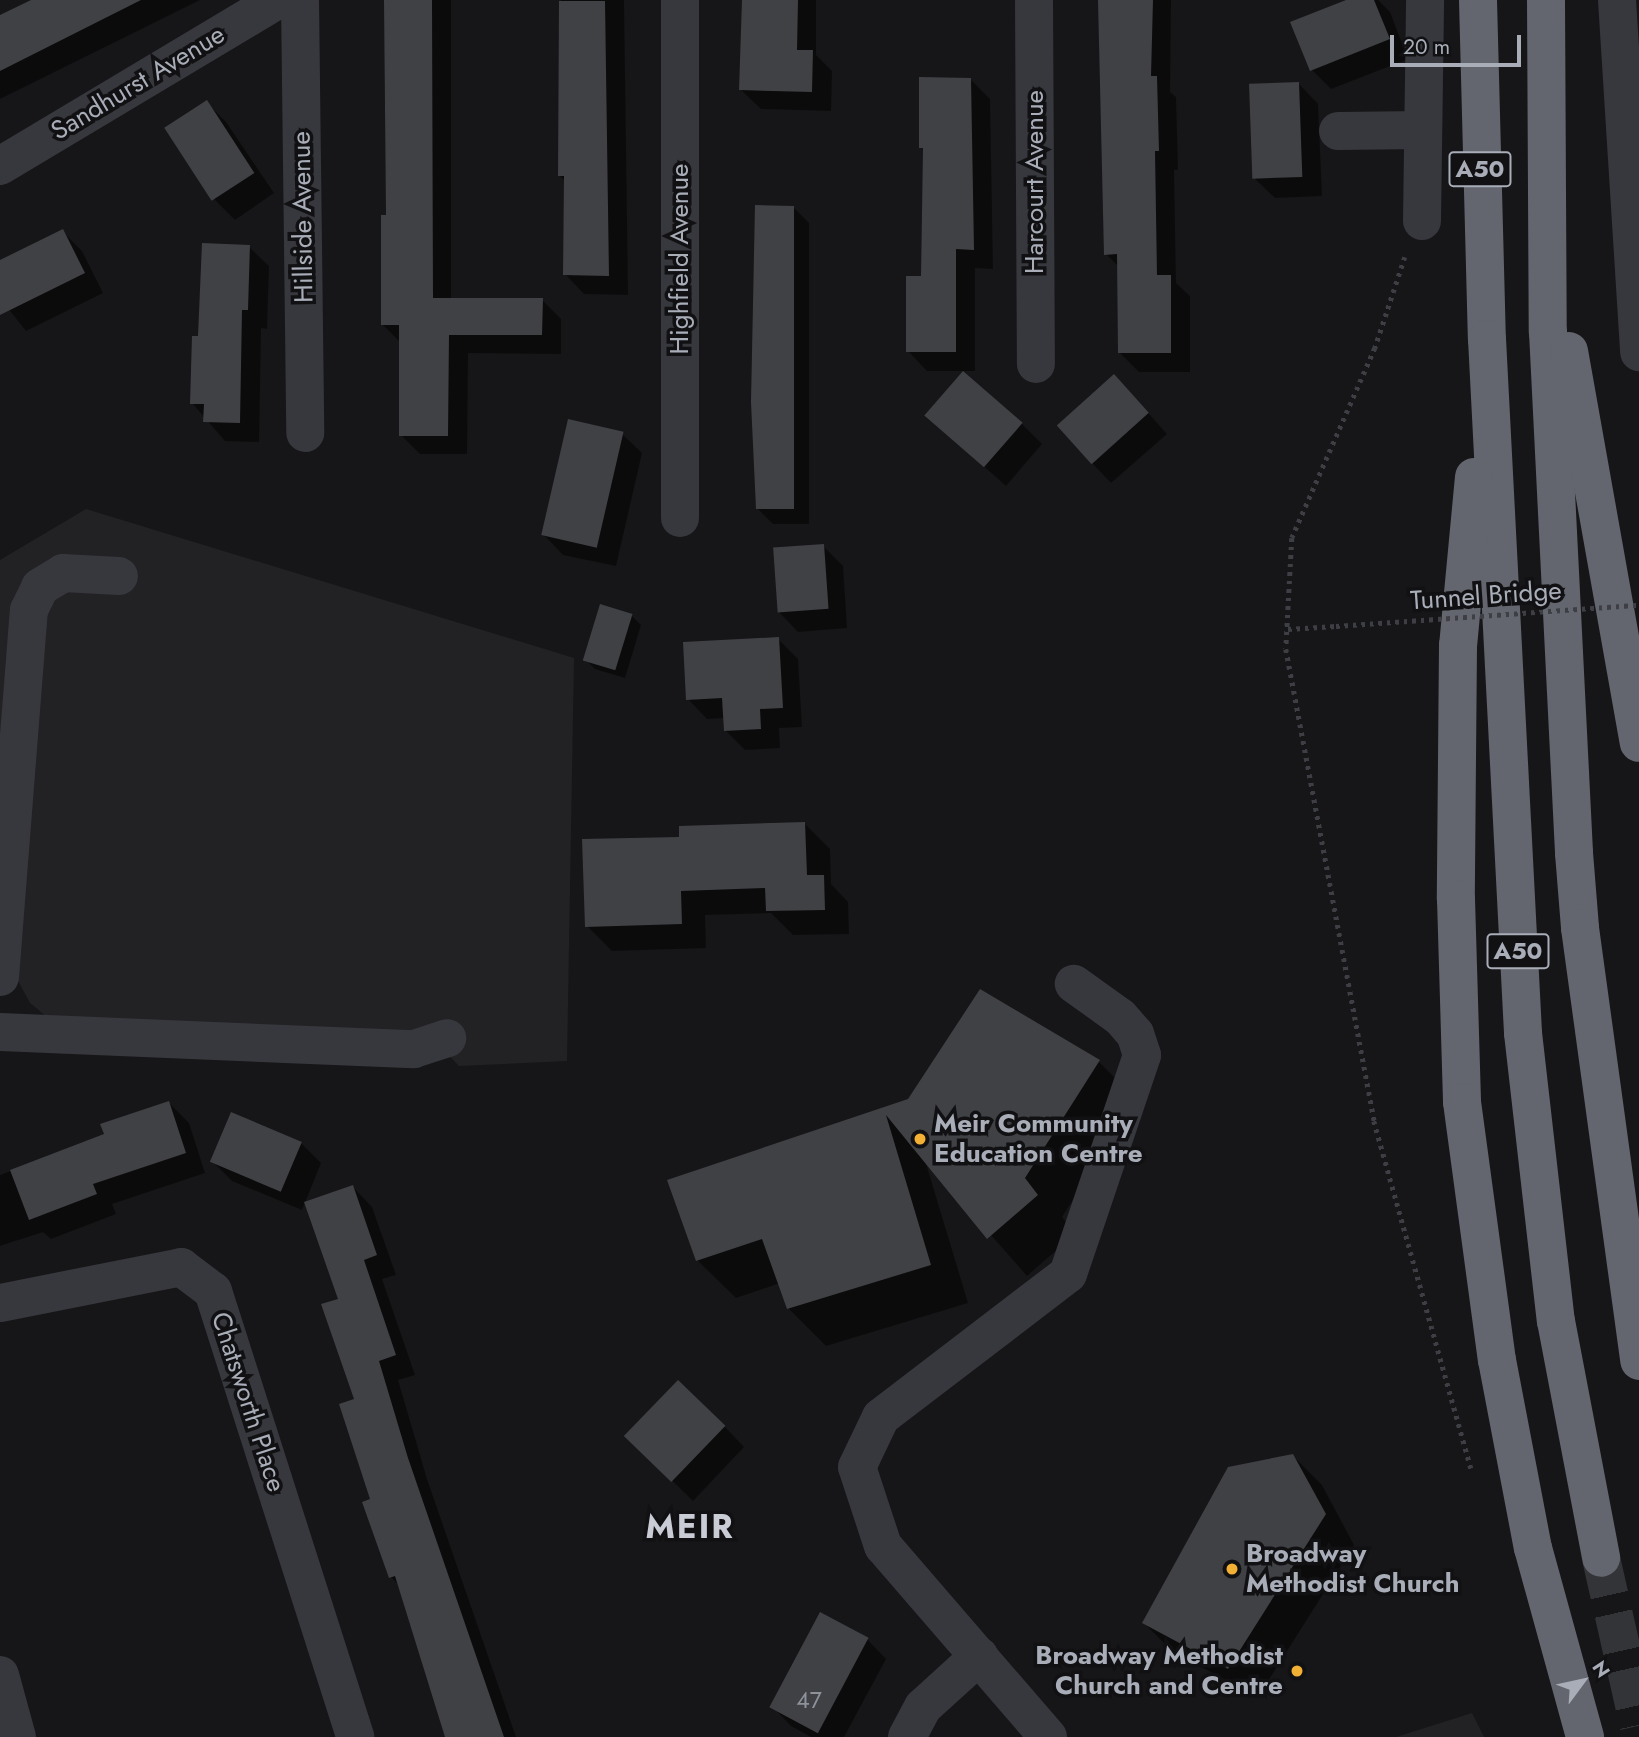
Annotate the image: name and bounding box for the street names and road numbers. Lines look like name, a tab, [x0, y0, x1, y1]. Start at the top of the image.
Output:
street label: Sandhurst Avenue	[46, 19, 230, 147]
street label: Harcourt Avenue	[1019, 90, 1051, 274]
street label: Hillside Avenue	[286, 131, 320, 303]
road number: A50	[1447, 148, 1513, 190]
street label: Highfield Avenue	[664, 164, 696, 354]
street label: Tunnel Bridge	[1409, 575, 1563, 617]
road number: A50	[1485, 931, 1551, 972]
street label: Chatsworth Place	[204, 1308, 292, 1496]

